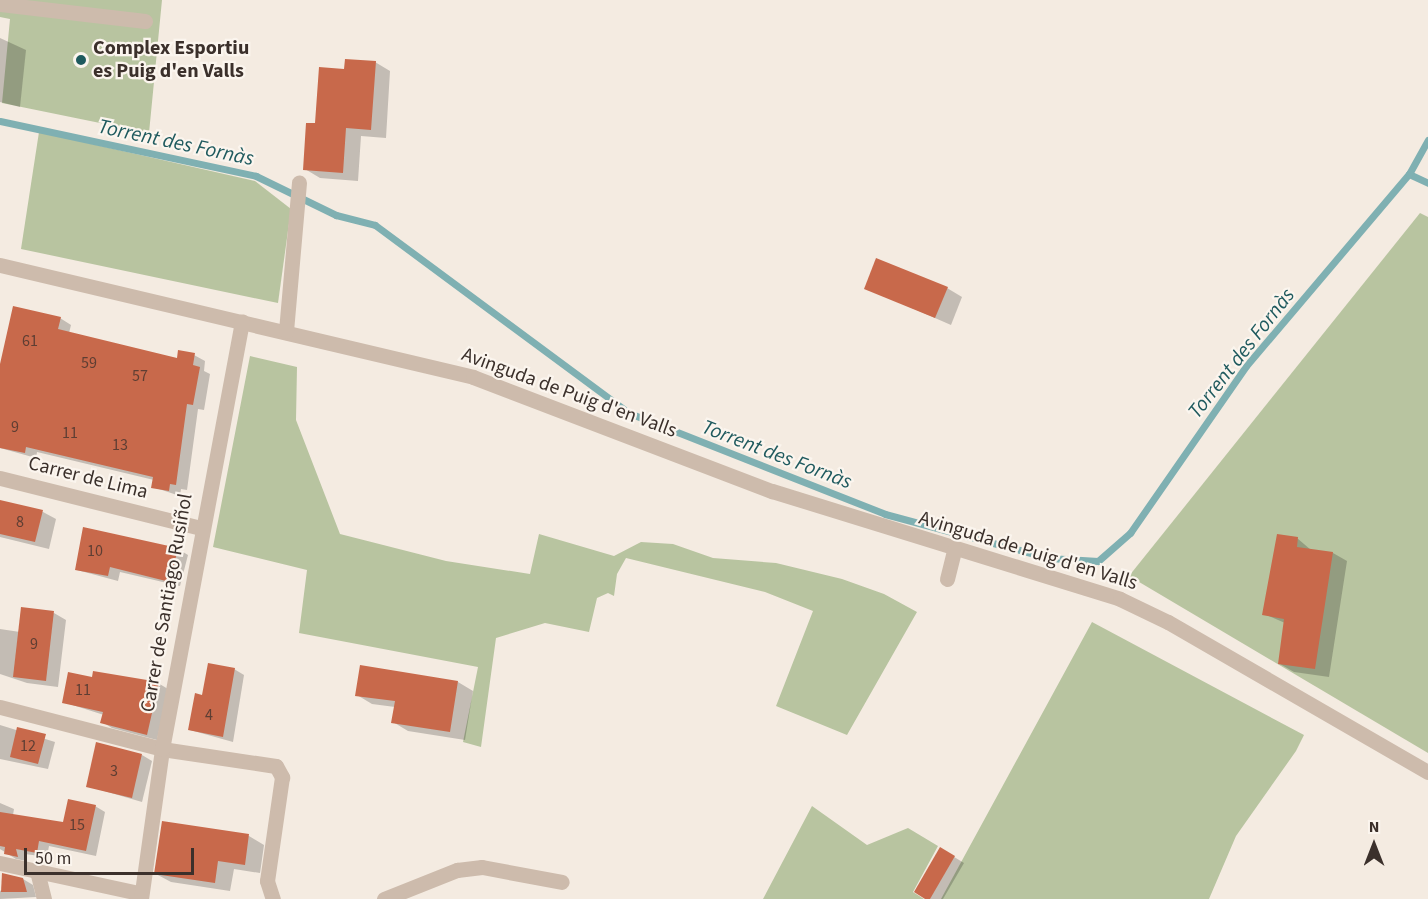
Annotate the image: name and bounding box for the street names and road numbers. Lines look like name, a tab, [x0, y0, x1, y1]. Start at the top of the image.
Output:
street label: Avinguda de Puig d'en Valls	[458, 343, 680, 443]
street label: Carrer de Lima	[26, 452, 150, 504]
street label: Carrer de Santiago Rusiñol	[136, 492, 198, 714]
street label: Avinguda de Puig d'en Valls	[916, 506, 1140, 596]

